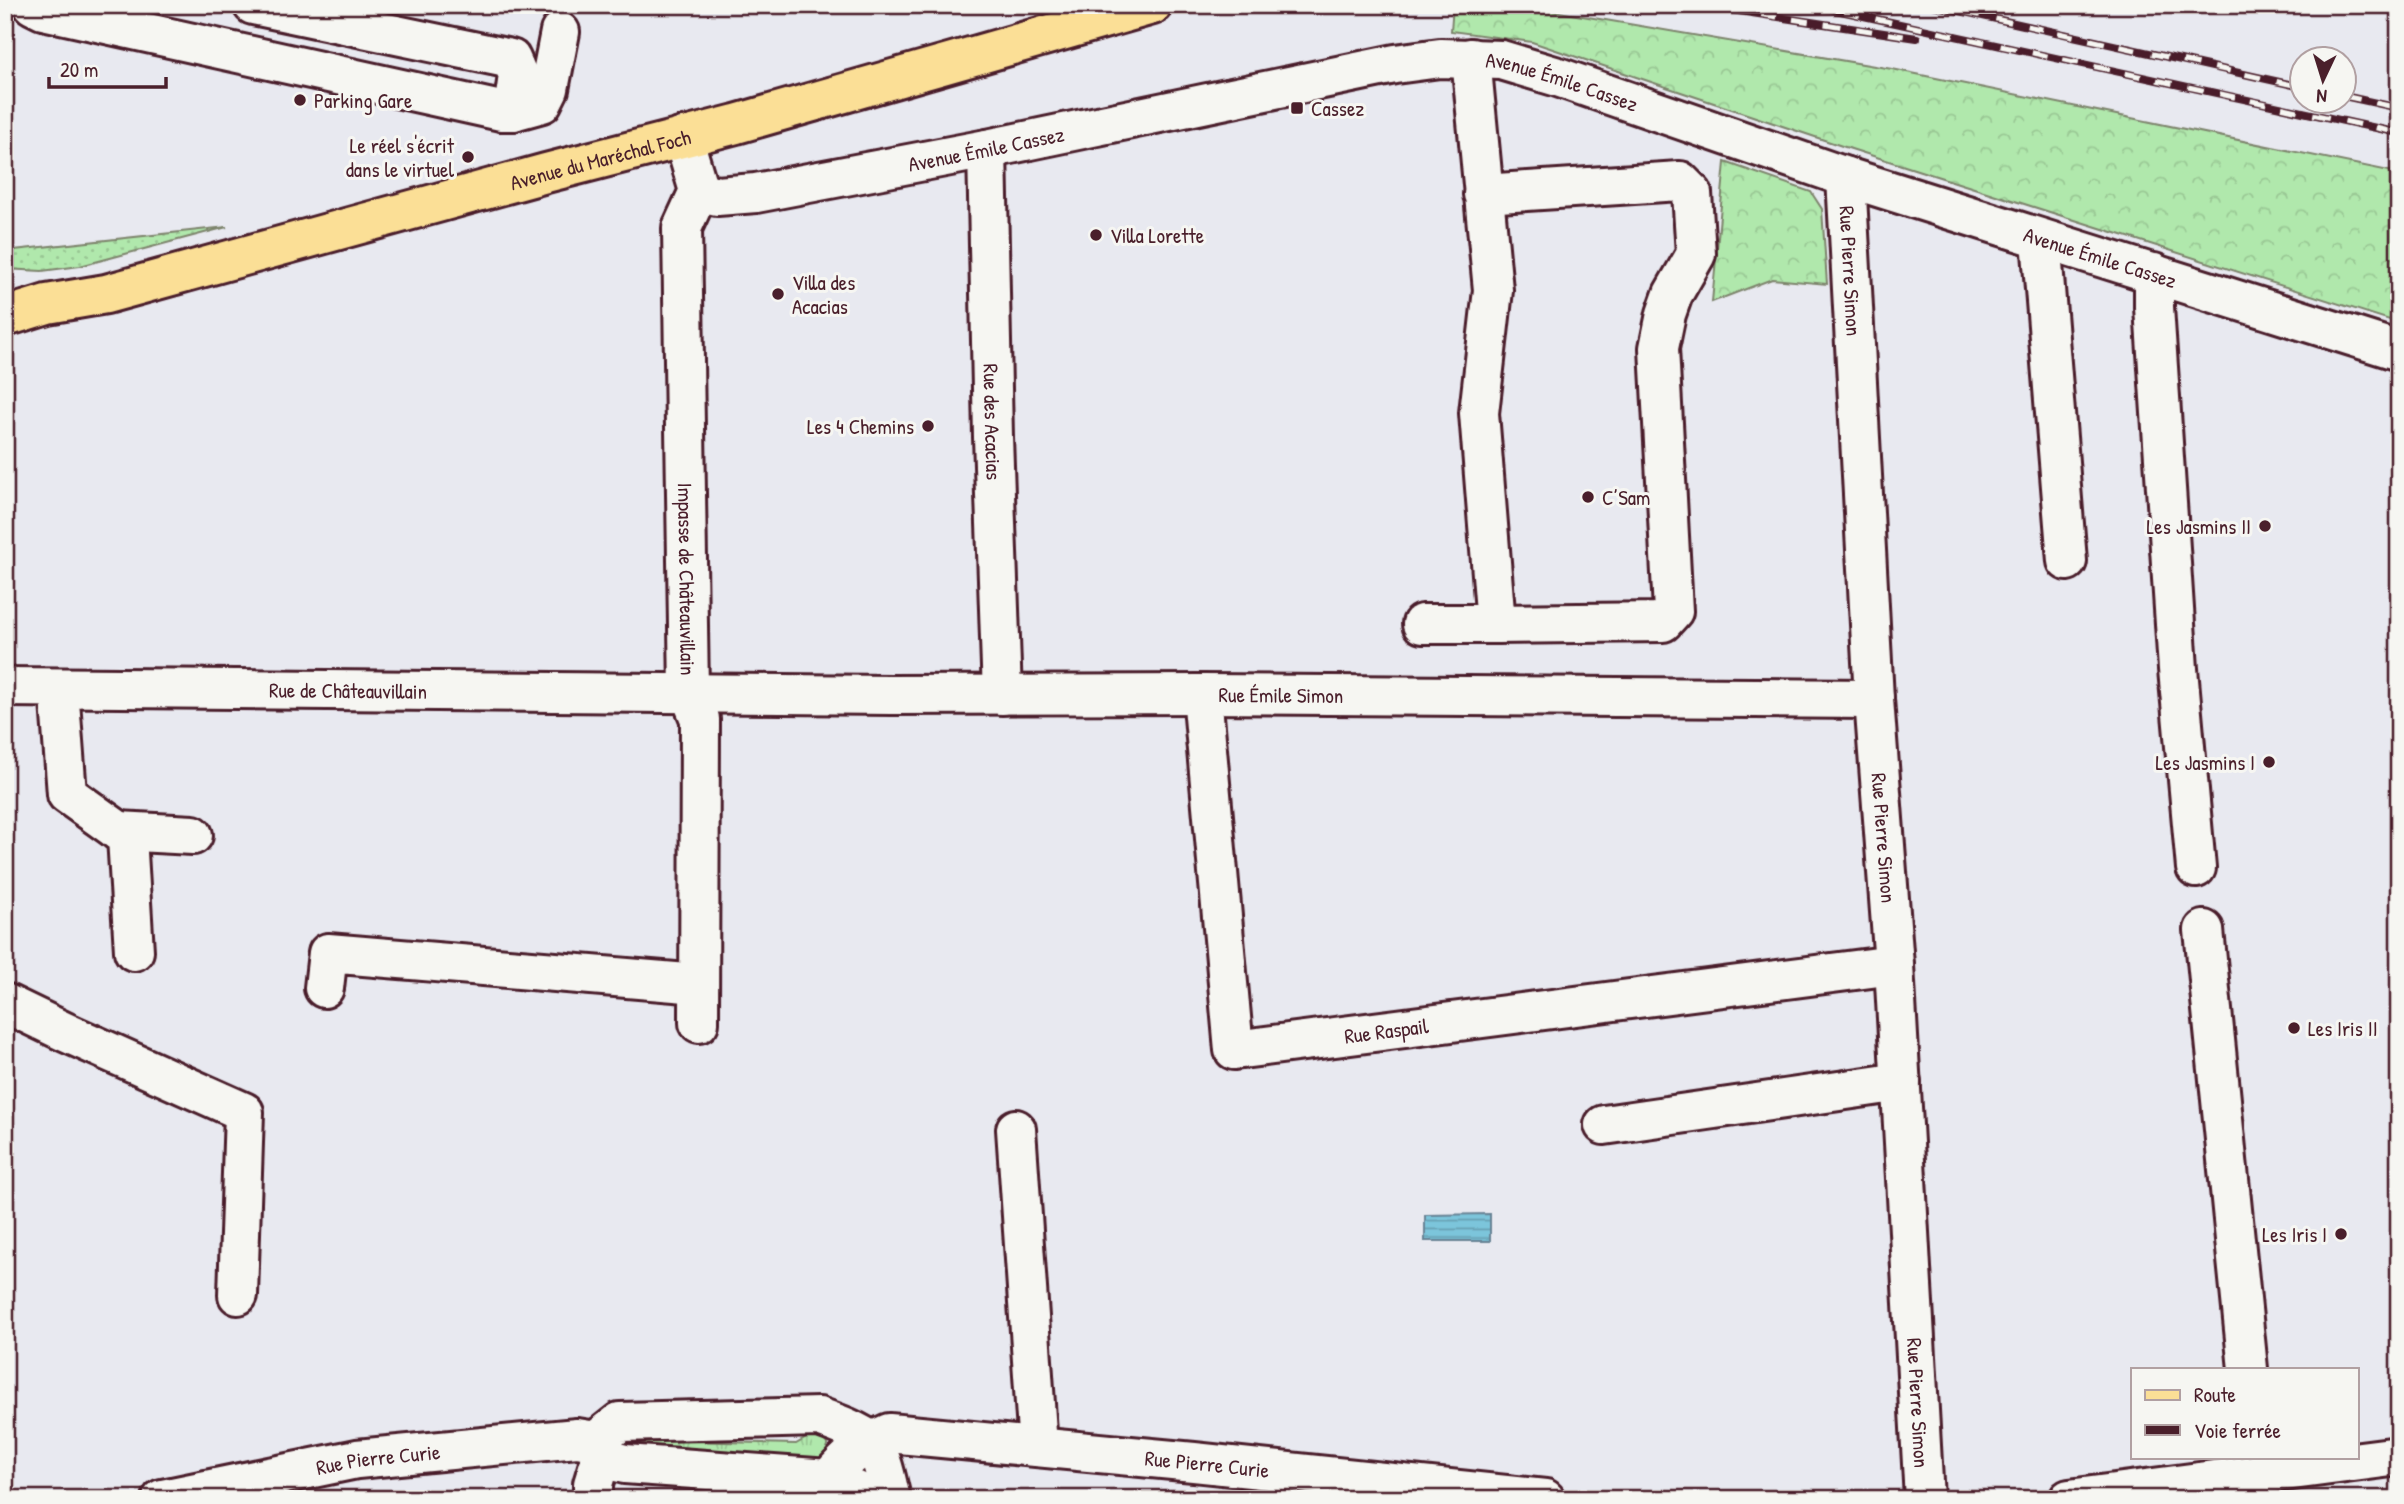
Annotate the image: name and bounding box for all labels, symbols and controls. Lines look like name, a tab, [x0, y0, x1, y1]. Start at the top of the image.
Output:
street label: Avenue Émile Cassez	[1485, 45, 1642, 118]
scale bar	[49, 46, 166, 90]
north arrow	[2288, 46, 2358, 116]
text: 20 m	[60, 55, 98, 84]
text: N	[2316, 84, 2328, 110]
place label: Parking Gare	[314, 86, 412, 115]
marker: Parking Gare	[292, 92, 308, 108]
place label: Cassez	[1311, 94, 1364, 123]
marker: Cassez	[1289, 100, 1305, 116]
street label: Avenue Émile Cassez	[905, 119, 1067, 178]
street label: Avenue du Maréchal Foch	[506, 122, 694, 197]
place label: Le réel s'écrit dans le virtuel	[346, 131, 455, 184]
marker: Le réel s'écrit dans le virtuel	[460, 149, 476, 165]
street label: Rue Pierre Simon	[1833, 205, 1869, 337]
street label: Avenue Émile Cassez	[2020, 219, 2180, 295]
place label: Villa Lorette	[1110, 221, 1204, 250]
marker: Villa Lorette	[1088, 227, 1104, 243]
place label: Villa des Acacias	[792, 268, 855, 321]
marker: Villa des Acacias	[770, 286, 786, 302]
street label: Rue des Acacias	[977, 363, 1009, 481]
place label: Les 4 Chemins	[807, 412, 914, 441]
marker: Les 4 Chemins	[920, 418, 936, 434]
street label: Impasse de Châteauvillain	[671, 482, 703, 675]
place label: C’Sam	[1602, 483, 1650, 512]
marker: C’Sam	[1580, 489, 1596, 505]
place label: Les Jasmins II	[2147, 512, 2251, 541]
marker: Les Jasmins II	[2257, 518, 2273, 534]
street label: Rue de Châteauvillain	[269, 675, 427, 705]
street label: Rue Émile Simon	[1218, 680, 1343, 710]
place label: Les Jasmins I	[2156, 748, 2255, 777]
marker: Les Jasmins I	[2261, 754, 2277, 770]
street label: Rue Pierre Simon	[1865, 772, 1904, 904]
street label: Rue Raspail	[1343, 1011, 1431, 1050]
place label: Les Iris II	[2308, 1014, 2378, 1043]
marker: Les Iris II	[2286, 1020, 2302, 1036]
place label: Les Iris I	[2262, 1220, 2327, 1249]
marker: Les Iris I	[2333, 1226, 2349, 1242]
street label: Rue Pierre Simon	[1900, 1337, 1937, 1469]
legend	[2131, 1368, 2358, 1458]
text: Route	[2194, 1380, 2236, 1409]
text: Voie ferrée	[2194, 1416, 2281, 1445]
street label: Rue Pierre Curie	[313, 1437, 441, 1482]
street label: Rue Pierre Curie	[1144, 1443, 1271, 1484]

